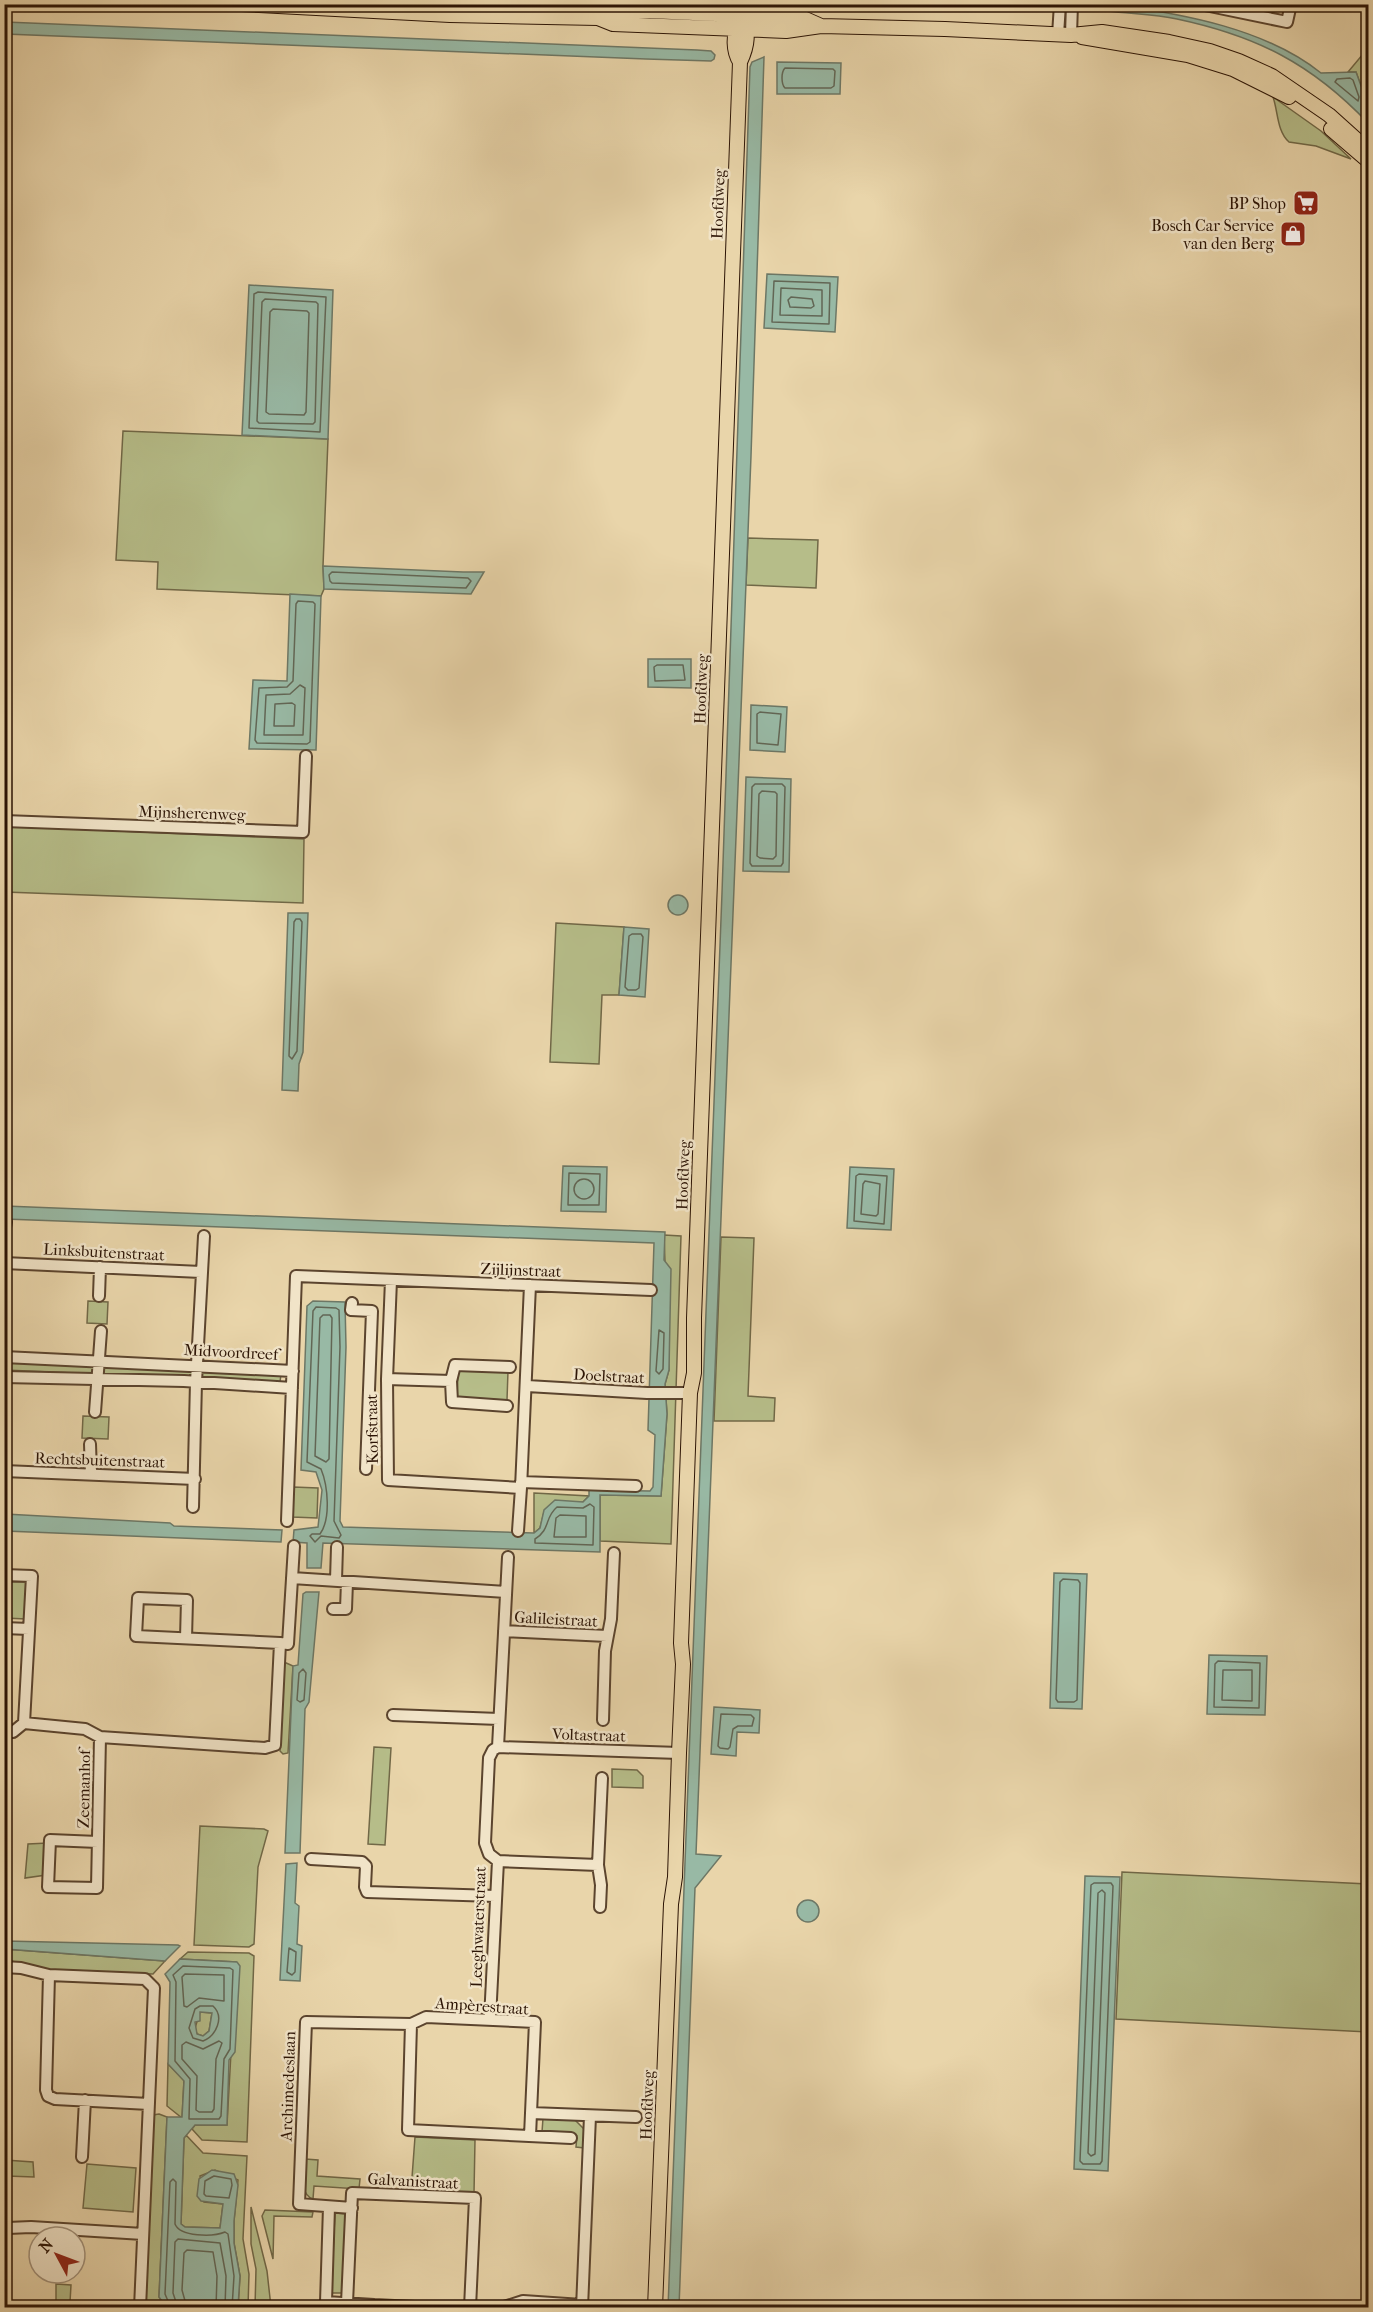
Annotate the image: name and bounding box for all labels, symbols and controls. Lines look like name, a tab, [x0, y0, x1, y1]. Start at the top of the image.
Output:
street label: Hoofdweg	[707, 168, 729, 239]
supermarket icon: BP Shop	[1291, 188, 1321, 218]
place label: BP Shop	[1229, 194, 1286, 213]
place label: Bosch Car Service van den Berg	[1151, 216, 1274, 253]
shop icon: Bosch Car Service van den Berg	[1278, 219, 1308, 249]
street label: Hoofdweg	[690, 653, 712, 724]
street label: Mijnsherenweg	[138, 802, 246, 824]
street label: Hoofdweg	[672, 1139, 694, 1210]
street label: Linksbuitenstraat	[43, 1239, 165, 1265]
street label: Zijlijnstraat	[480, 1259, 562, 1281]
street label: Midvoordreef	[183, 1340, 283, 1364]
street label: Doelstraat	[573, 1365, 646, 1387]
street label: Korfstraat	[362, 1393, 382, 1464]
street label: Rechtsbuitenstraat	[34, 1448, 166, 1472]
street label: Galileistraat	[514, 1607, 599, 1631]
street label: Voltastraat	[551, 1724, 627, 1746]
street label: Zeemanhof	[74, 1746, 94, 1829]
street label: Leeghwaterstraat	[466, 1866, 490, 1988]
street label: Ampèrestraat	[434, 1993, 530, 2019]
street label: Archimedeslaan	[277, 2030, 299, 2142]
street label: Hoofdweg	[636, 2069, 658, 2140]
street label: Galvanistraat	[367, 2169, 459, 2193]
north arrow	[27, 2225, 87, 2285]
text: N	[35, 2234, 58, 2256]

